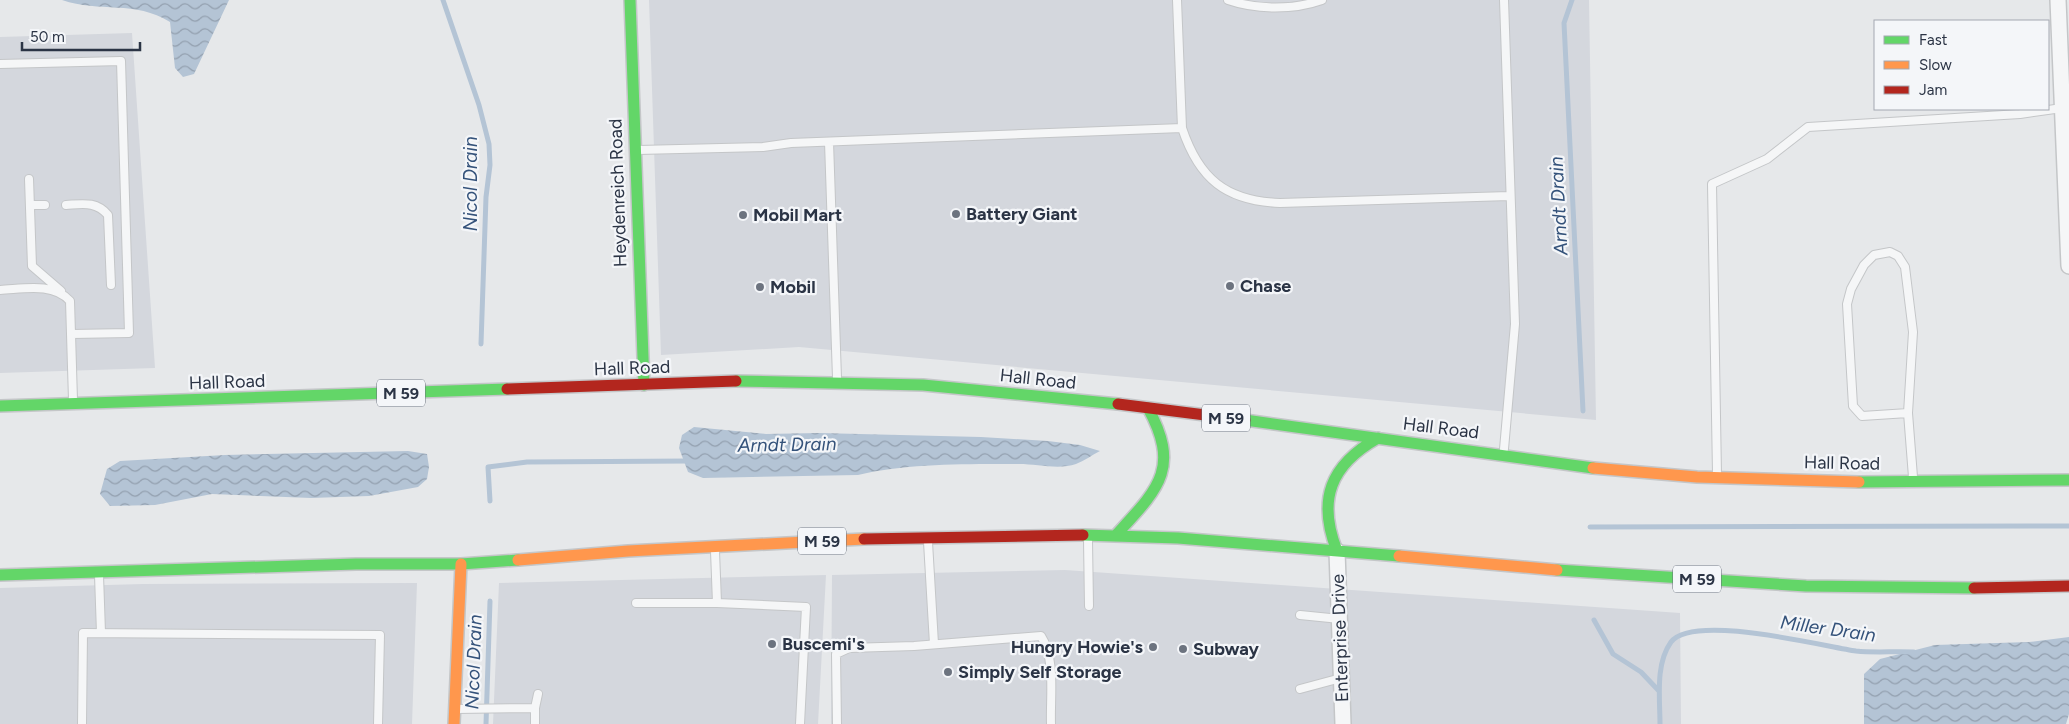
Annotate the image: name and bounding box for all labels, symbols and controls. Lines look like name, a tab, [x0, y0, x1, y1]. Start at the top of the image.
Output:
scale bar	[22, 20, 140, 52]
legend	[1874, 20, 2049, 110]
text: 50 m	[30, 28, 65, 46]
text: Fast	[1919, 31, 1948, 49]
text: Slow	[1919, 56, 1952, 74]
text: Jam	[1919, 81, 1947, 99]
street label: Heydenreich Road	[604, 118, 632, 268]
water label: Nicol Drain	[459, 136, 482, 232]
water label: Arndt Drain	[1544, 156, 1573, 257]
place label: Battery Giant	[966, 203, 1078, 225]
place label: Mobil Mart	[753, 204, 842, 226]
marker: Battery Giant	[950, 208, 962, 220]
marker: Mobil Mart	[737, 209, 749, 221]
place label: Chase	[1240, 275, 1291, 297]
place label: Mobil	[770, 276, 816, 298]
marker: Chase	[1224, 280, 1236, 292]
marker: Mobil	[754, 281, 766, 293]
street label: Hall Road	[593, 356, 671, 380]
street label: Hall Road	[999, 364, 1077, 394]
street label: Hall Road	[188, 370, 266, 394]
road number: M 59	[377, 379, 425, 406]
road number: M 59	[1202, 404, 1250, 432]
street label: Hall Road	[1402, 412, 1480, 444]
water label: Arndt Drain	[736, 432, 837, 457]
street label: Hall Road	[1804, 451, 1880, 475]
road number: M 59	[798, 528, 846, 554]
road number: M 59	[1673, 566, 1721, 592]
street label: Enterprise Drive	[1327, 573, 1353, 703]
water label: Miller Drain	[1779, 610, 1878, 647]
water label: Nicol Drain	[460, 614, 487, 710]
place label: Buscemi's	[782, 633, 865, 655]
place label: Hungry Howie's	[1011, 636, 1144, 658]
marker: Buscemi's	[766, 638, 778, 650]
place label: Subway	[1193, 638, 1260, 660]
marker: Hungry Howie's	[1147, 641, 1159, 653]
marker: Subway	[1177, 643, 1189, 655]
place label: Simply Self Storage	[958, 661, 1122, 683]
marker: Simply Self Storage	[942, 666, 954, 678]

